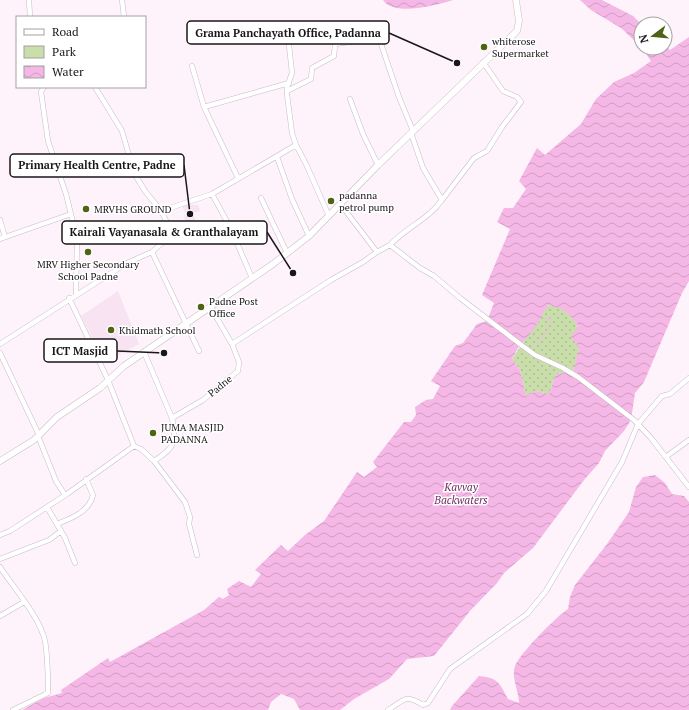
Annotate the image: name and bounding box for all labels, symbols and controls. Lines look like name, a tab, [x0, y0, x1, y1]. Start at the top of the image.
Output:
legend	[16, 16, 146, 88]
north arrow	[633, 16, 673, 56]
callout: Grama Panchayath Office, Padanna	[187, 21, 389, 44]
text: Road	[52, 24, 79, 39]
text: Grama Panchayath Office, Padanna	[195, 26, 381, 40]
text: N	[635, 32, 651, 45]
place label: whiterose Supermarket	[491, 35, 549, 60]
marker: whiterose Supermarket	[479, 42, 489, 52]
text: Park	[52, 44, 77, 59]
text: Water	[52, 64, 84, 79]
callout: Primary Health Centre, Padne	[10, 154, 184, 177]
text: Primary Health Centre, Padne	[18, 158, 176, 172]
place label: padanna petrol pump	[339, 189, 394, 214]
marker: padanna petrol pump	[326, 196, 336, 206]
place label: MRVHS GROUND	[94, 203, 172, 216]
marker: MRVHS GROUND	[81, 204, 91, 214]
callout: Kairali Vayanasala & Granthalayam	[62, 221, 267, 244]
text: Kairali Vayanasala & Granthalayam	[70, 225, 259, 239]
marker: MRV Higher Secondary School Padne	[83, 247, 93, 257]
place label: MRV Higher Secondary School Padne	[37, 258, 140, 283]
place label: Padne Post Office	[209, 295, 258, 320]
marker: Padne Post Office	[196, 302, 206, 312]
place label: Khidmath School	[119, 324, 196, 337]
marker: Khidmath School	[106, 325, 116, 335]
callout: ICT Masjid	[44, 339, 117, 362]
text: ICT Masjid	[52, 344, 109, 358]
street label: Padne	[205, 372, 235, 400]
place label: JUMA MASJID PADANNA	[161, 421, 224, 446]
marker: JUMA MASJID PADANNA	[148, 428, 158, 438]
water label: Kavvay Backwaters	[433, 480, 488, 507]

